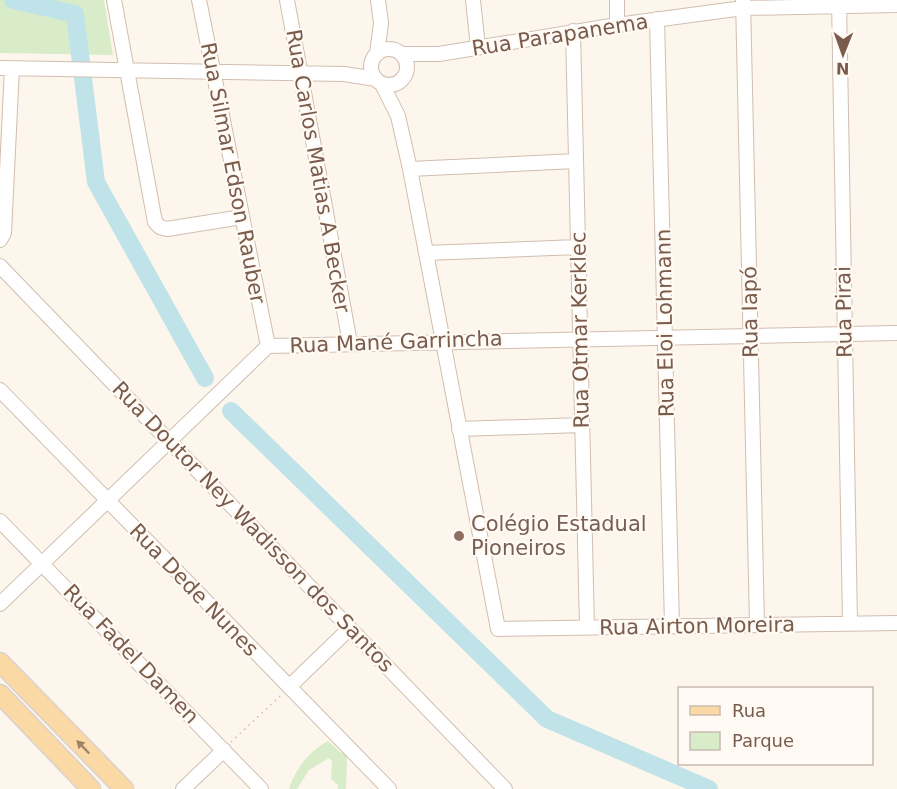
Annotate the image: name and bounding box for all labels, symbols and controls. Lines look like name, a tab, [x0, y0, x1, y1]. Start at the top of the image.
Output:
street label: Rua Parapanema	[470, 9, 650, 61]
north arrow	[813, 24, 873, 84]
street label: Rua Carlos Matias A Becker	[281, 27, 355, 315]
street label: Rua Silmar Edson Rauber	[196, 40, 270, 306]
text: N	[836, 59, 850, 78]
street label: Rua Eloi Lohmann	[651, 229, 679, 417]
street label: Rua Otmar Kerklec	[566, 231, 594, 429]
street label: Rua Iapó	[737, 266, 763, 358]
street label: Rua Pirai	[831, 266, 857, 358]
street label: Rua Mané Garrincha	[289, 326, 503, 358]
street label: Rua Doutor Ney Wadisson dos Santos	[107, 377, 399, 677]
place label: Colégio Estadual Pioneiros	[471, 512, 647, 560]
street label: Rua Dede Nunes	[125, 519, 263, 661]
marker: Colégio Estadual Pioneiros	[452, 529, 466, 543]
street label: Rua Fadel Damen	[58, 579, 204, 729]
street label: Rua Airton Moreira	[599, 612, 795, 640]
legend	[678, 687, 873, 765]
text: Rua	[732, 700, 766, 721]
text: Parque	[732, 730, 794, 751]
one-way arrow	[77, 741, 91, 755]

